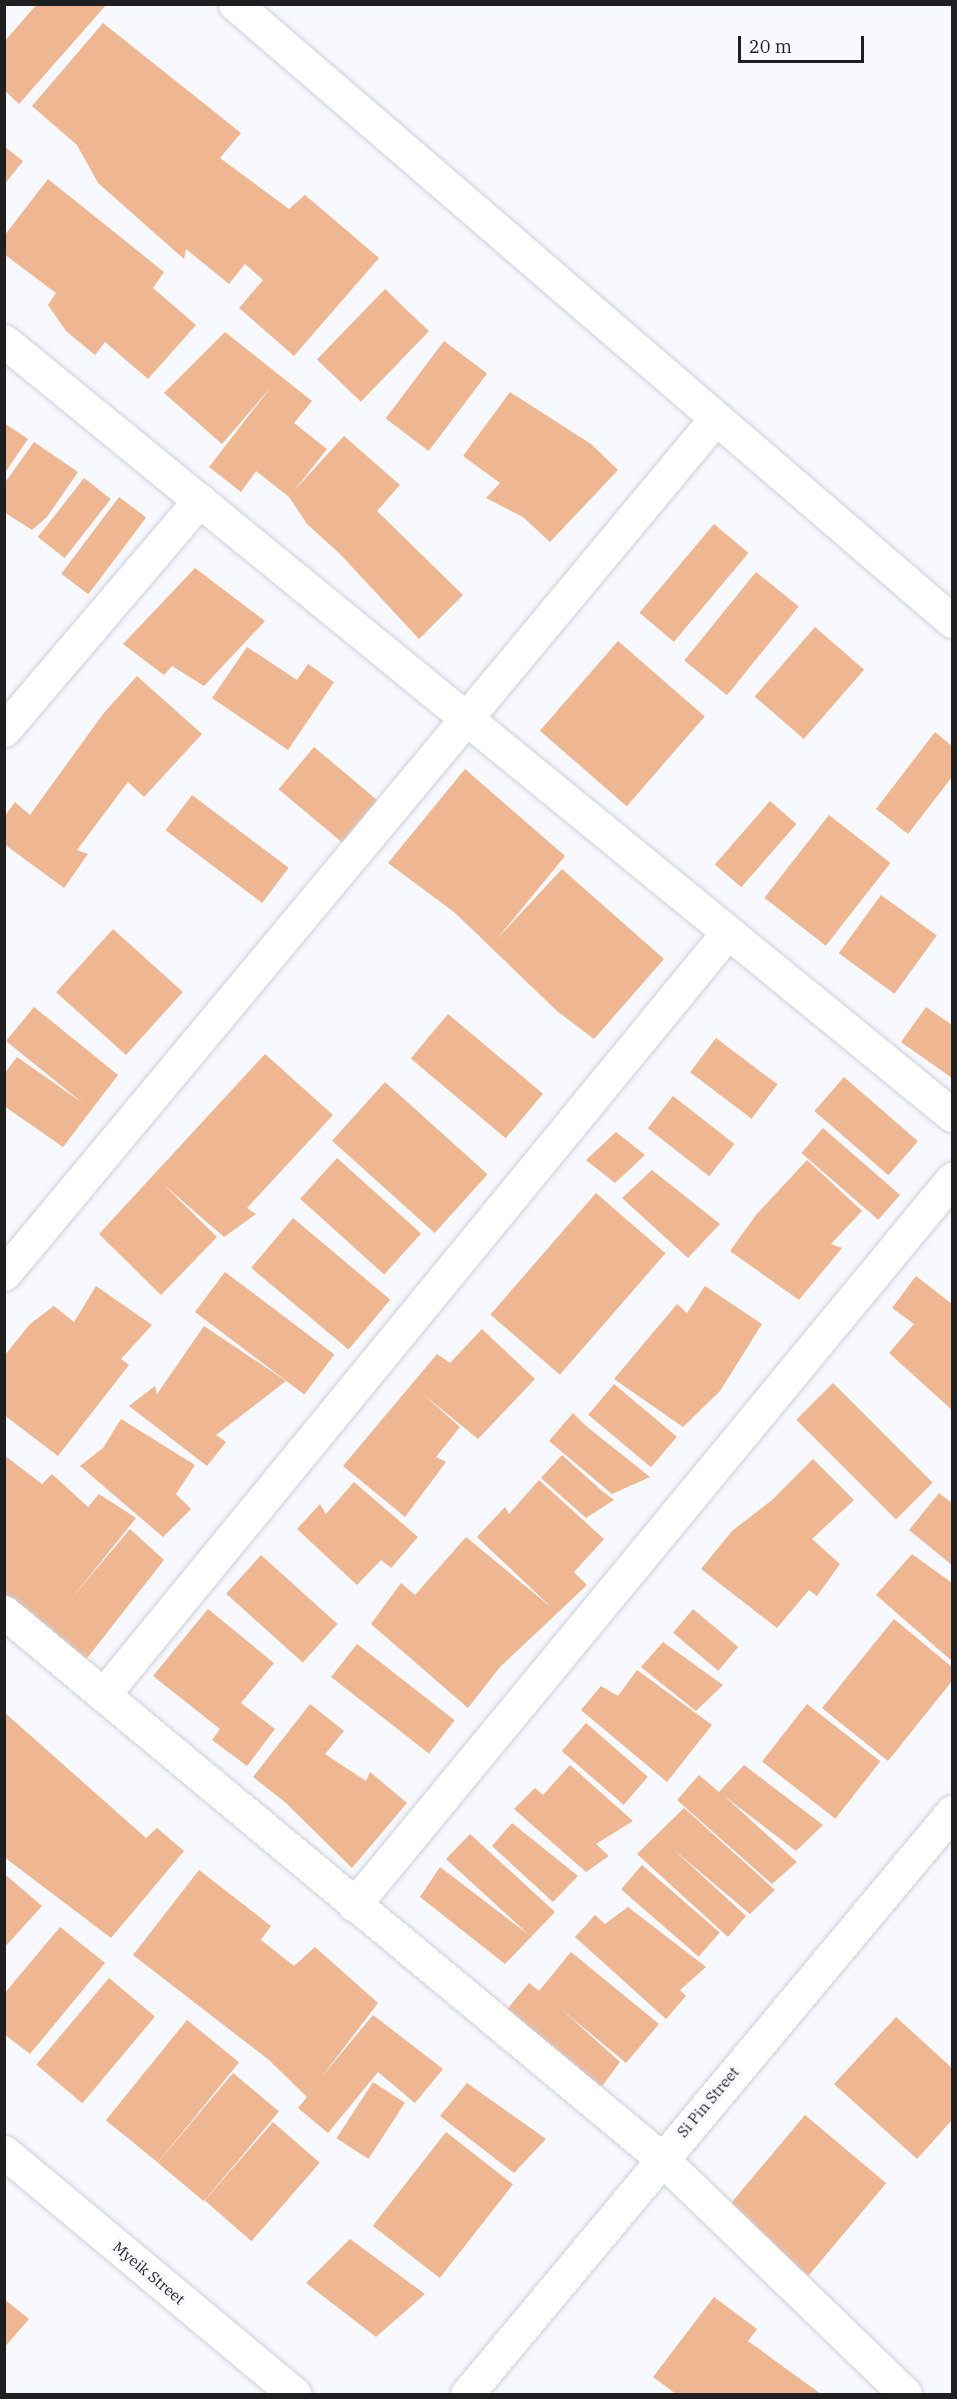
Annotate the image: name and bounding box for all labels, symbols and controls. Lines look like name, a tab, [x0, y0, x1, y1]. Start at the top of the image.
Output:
scale bar	[741, 24, 867, 62]
text: 20 m	[749, 35, 792, 58]
street label: Si Pin Street	[673, 2063, 743, 2141]
street label: Myeik Street	[109, 2238, 189, 2308]

